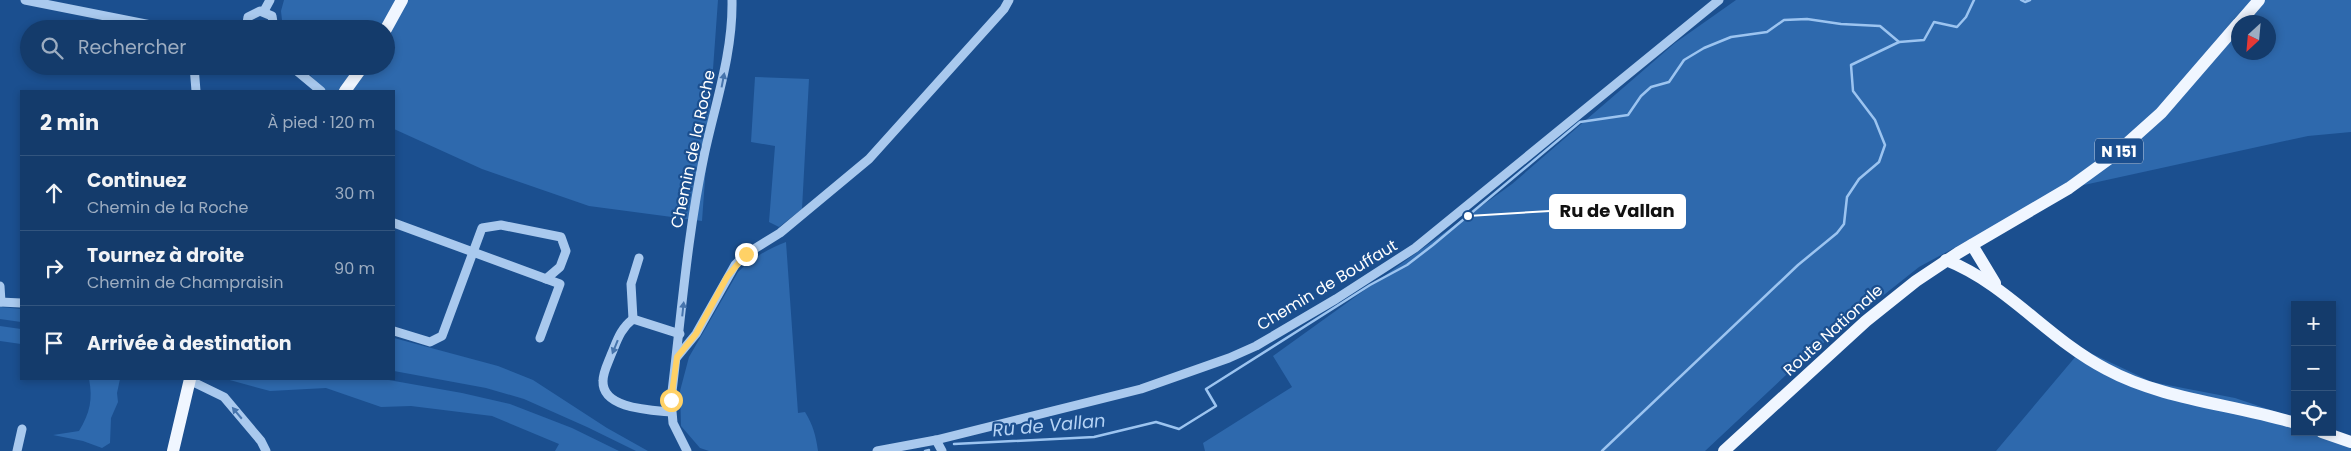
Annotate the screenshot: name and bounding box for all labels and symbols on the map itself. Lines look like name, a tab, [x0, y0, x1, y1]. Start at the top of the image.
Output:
north arrow	[2231, 15, 2276, 60]
street label: Chemin de la Roche	[665, 68, 721, 230]
one-way arrow	[719, 72, 727, 88]
road number: N 151	[2095, 138, 2143, 164]
callout: Ru de Vallan	[1550, 195, 1685, 228]
text: Ru de Vallan	[1559, 198, 1675, 223]
street label: Chemin de Bouffaut	[1252, 234, 1402, 336]
route end	[735, 243, 758, 266]
street label: Route Nationale	[1778, 279, 1888, 381]
one-way arrow	[679, 300, 687, 316]
one-way arrow	[610, 340, 618, 354]
route start	[660, 389, 683, 412]
one-way arrow	[231, 406, 242, 419]
water label: Ru de Vallan	[991, 408, 1107, 442]

